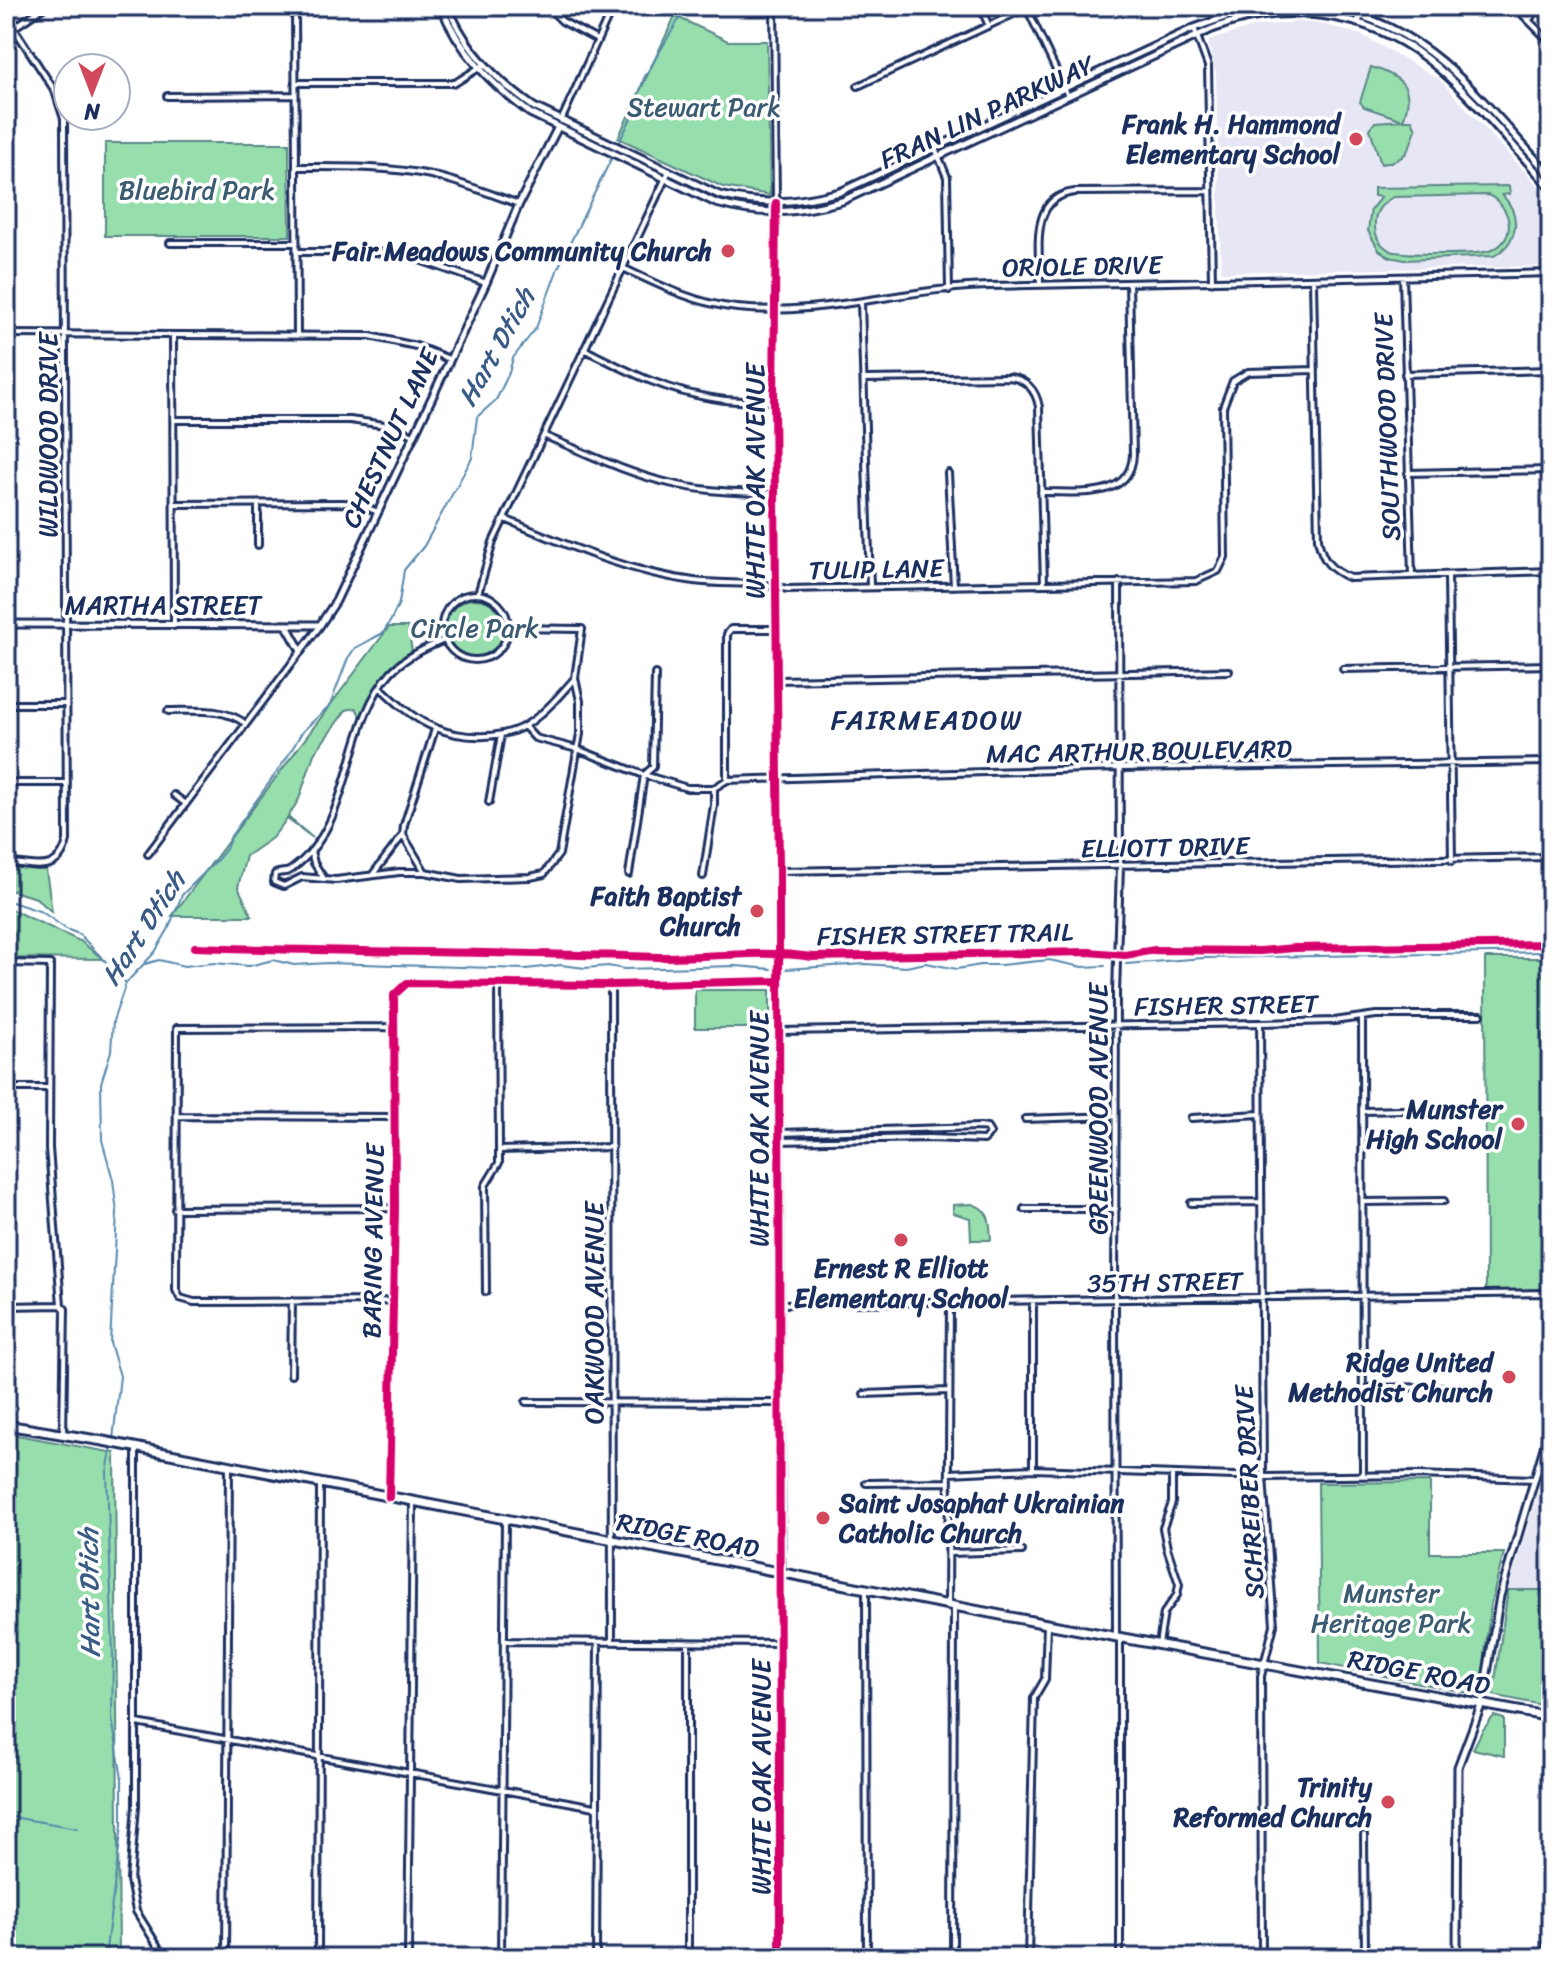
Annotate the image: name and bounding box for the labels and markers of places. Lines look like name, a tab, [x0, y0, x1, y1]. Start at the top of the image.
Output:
place label: Frank H. Hammond Elementary School	[1121, 101, 1342, 177]
marker: Frank H. Hammond Elementary School	[1347, 130, 1365, 148]
place label: Fair Meadows Community Church	[331, 228, 712, 274]
marker: Fair Meadows Community Church	[719, 242, 737, 260]
place label: Faith Baptist Church	[589, 873, 743, 949]
marker: Faith Baptist Church	[748, 902, 766, 920]
place label: Munster High School	[1366, 1086, 1504, 1162]
marker: Munster High School	[1509, 1115, 1527, 1133]
marker: Ernest R Elliott Elementary School	[892, 1231, 910, 1249]
place label: Ernest R Elliott Elementary School	[794, 1245, 1010, 1321]
place label: Ridge United Methodist Church	[1287, 1339, 1495, 1415]
marker: Ridge United Methodist Church	[1500, 1368, 1518, 1386]
place label: Saint Josaphat Ukrainian Catholic Church	[838, 1480, 1124, 1556]
marker: Saint Josaphat Ukrainian Catholic Church	[814, 1509, 832, 1527]
place label: Trinity Reformed Church	[1172, 1764, 1372, 1840]
marker: Trinity Reformed Church	[1379, 1793, 1397, 1811]

